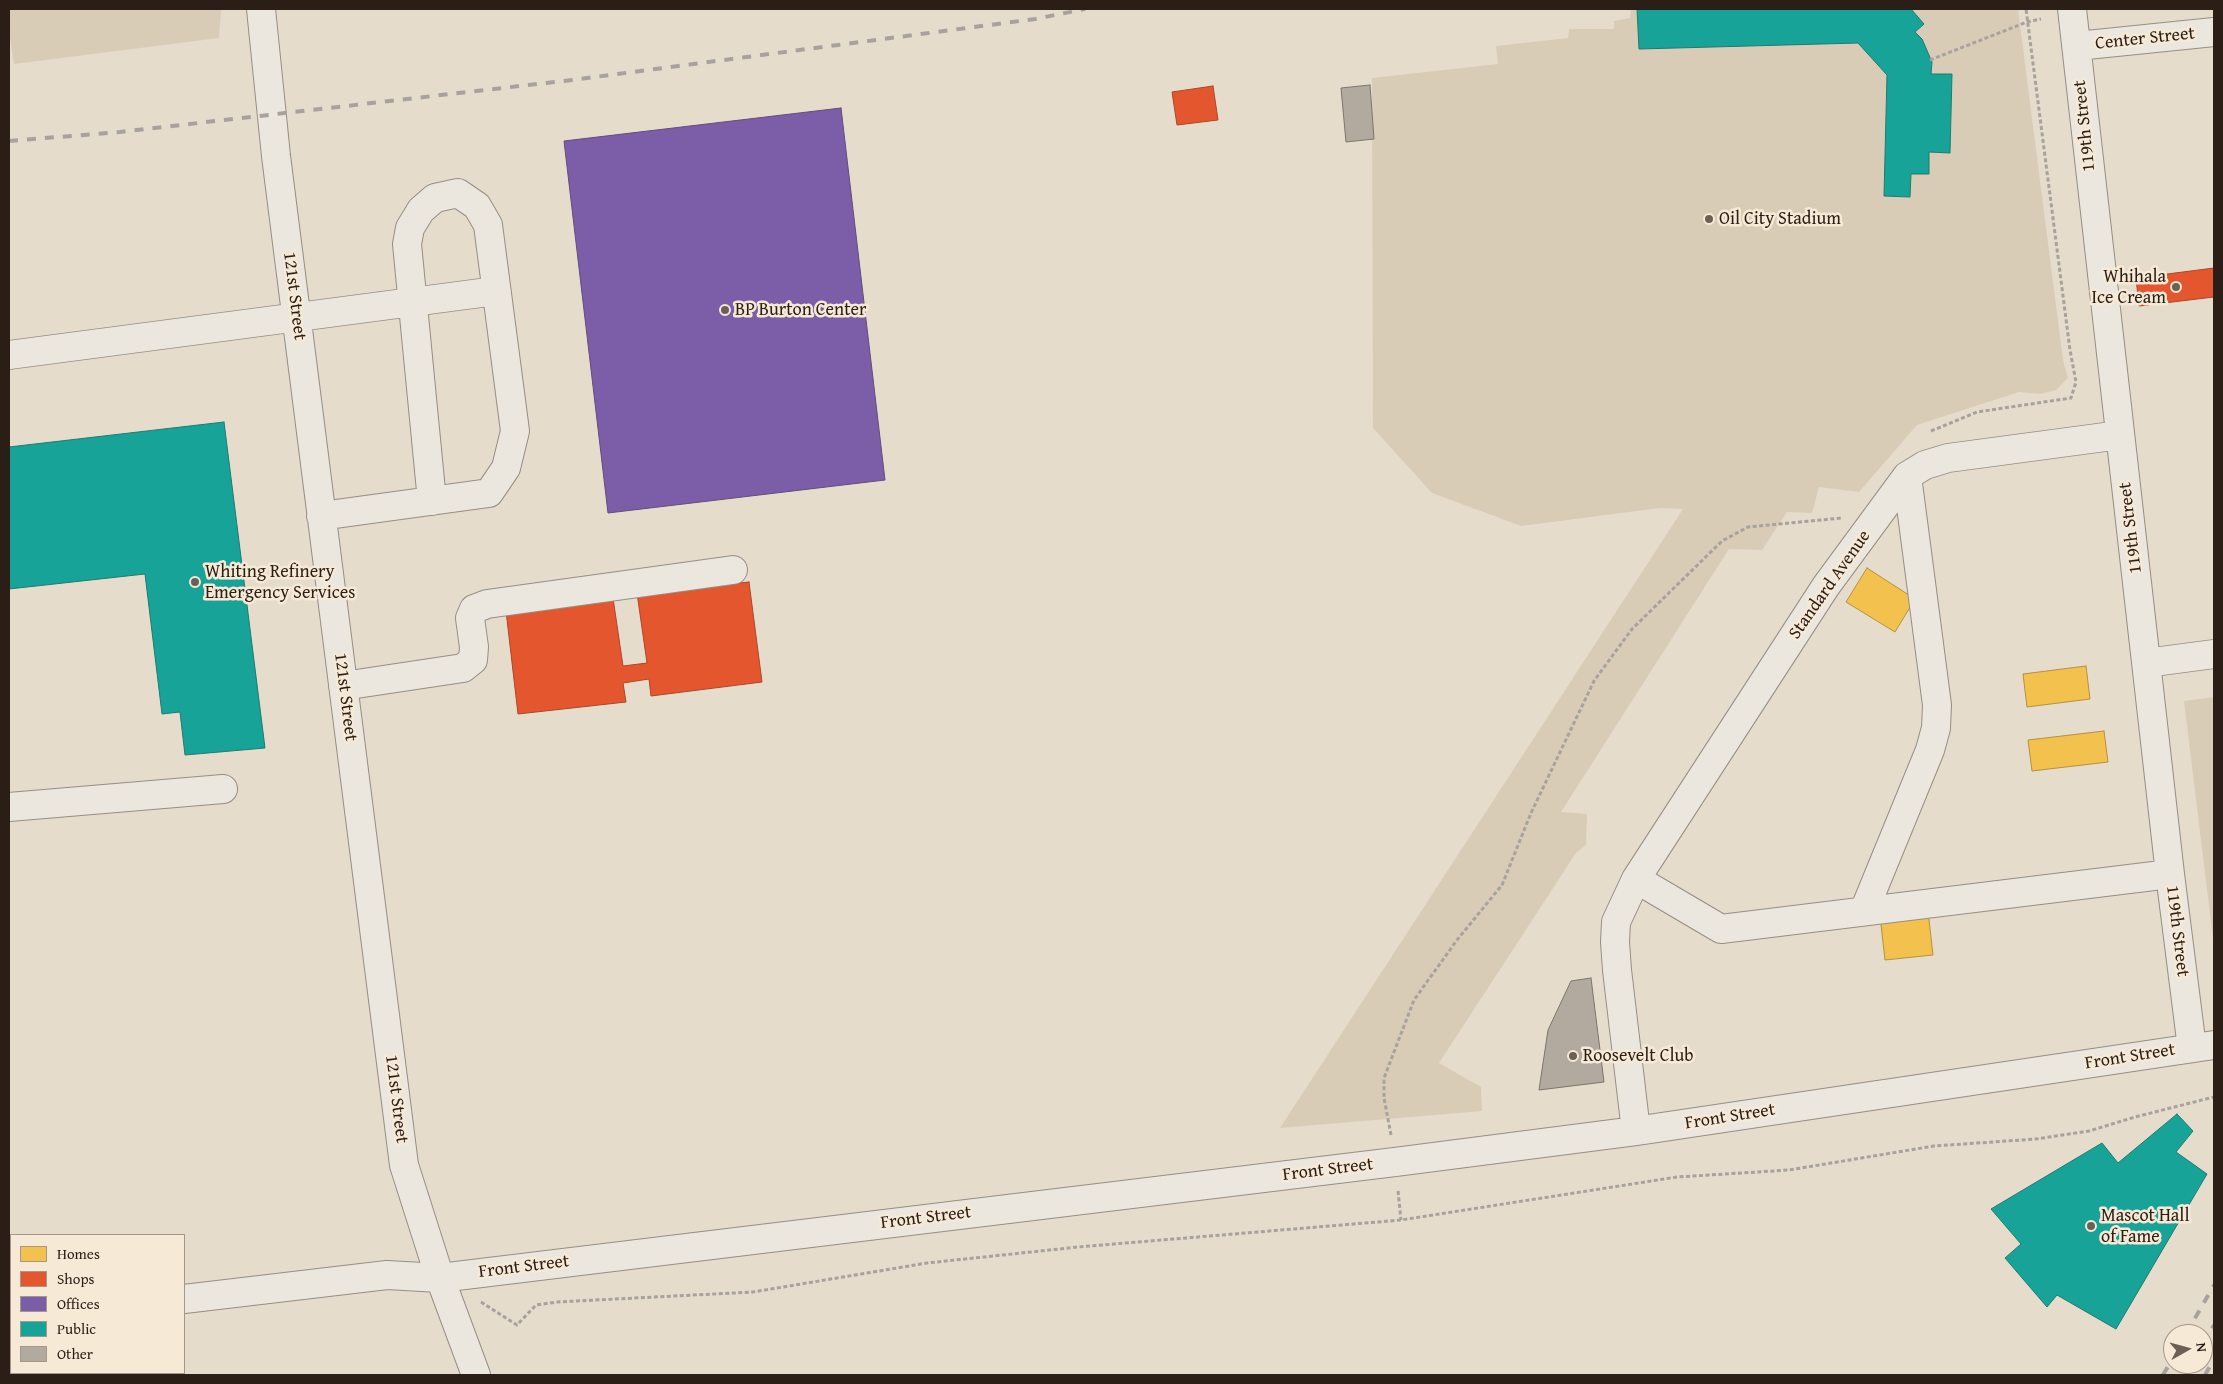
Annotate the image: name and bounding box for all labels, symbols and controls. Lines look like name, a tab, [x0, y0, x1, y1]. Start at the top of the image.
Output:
street label: Center Street	[2094, 23, 2196, 55]
street label: 119th Street	[2069, 79, 2101, 173]
place label: Oil City Stadium	[1719, 208, 1841, 230]
marker: Oil City Stadium	[1703, 213, 1715, 225]
street label: 121st Street	[278, 251, 310, 341]
place label: Whihala Ice Cream	[2091, 266, 2166, 308]
marker: Whihala Ice Cream	[2170, 281, 2182, 293]
place label: BP Burton Center	[735, 299, 866, 321]
marker: BP Burton Center	[719, 304, 731, 316]
street label: 119th Street	[2115, 481, 2147, 575]
street label: Standard Avenue	[1784, 526, 1876, 644]
place label: Whiting Refinery Emergency Services	[205, 561, 355, 604]
marker: Whiting Refinery Emergency Services	[189, 576, 201, 588]
street label: 121st Street	[329, 652, 361, 742]
street label: 119th Street	[2161, 884, 2193, 978]
street label: Front Street	[2083, 1039, 2177, 1075]
place label: Roosevelt Club	[1583, 1045, 1694, 1067]
marker: Roosevelt Club	[1567, 1050, 1579, 1062]
street label: 121st Street	[380, 1054, 412, 1144]
street label: Front Street	[1683, 1099, 1777, 1135]
street label: Front Street	[1281, 1154, 1375, 1186]
street label: Front Street	[879, 1202, 973, 1234]
place label: Mascot Hall of Fame	[2101, 1205, 2189, 1248]
marker: Mascot Hall of Fame	[2085, 1220, 2097, 1232]
legend	[10, 1234, 185, 1374]
text: Homes	[57, 1243, 100, 1264]
street label: Front Street	[477, 1251, 571, 1283]
text: Shops	[57, 1268, 94, 1289]
text: Offices	[57, 1293, 100, 1314]
text: Public	[57, 1318, 96, 1339]
north arrow	[2163, 1324, 2213, 1374]
text: N	[2191, 1341, 2212, 1353]
text: Other	[57, 1343, 93, 1364]

